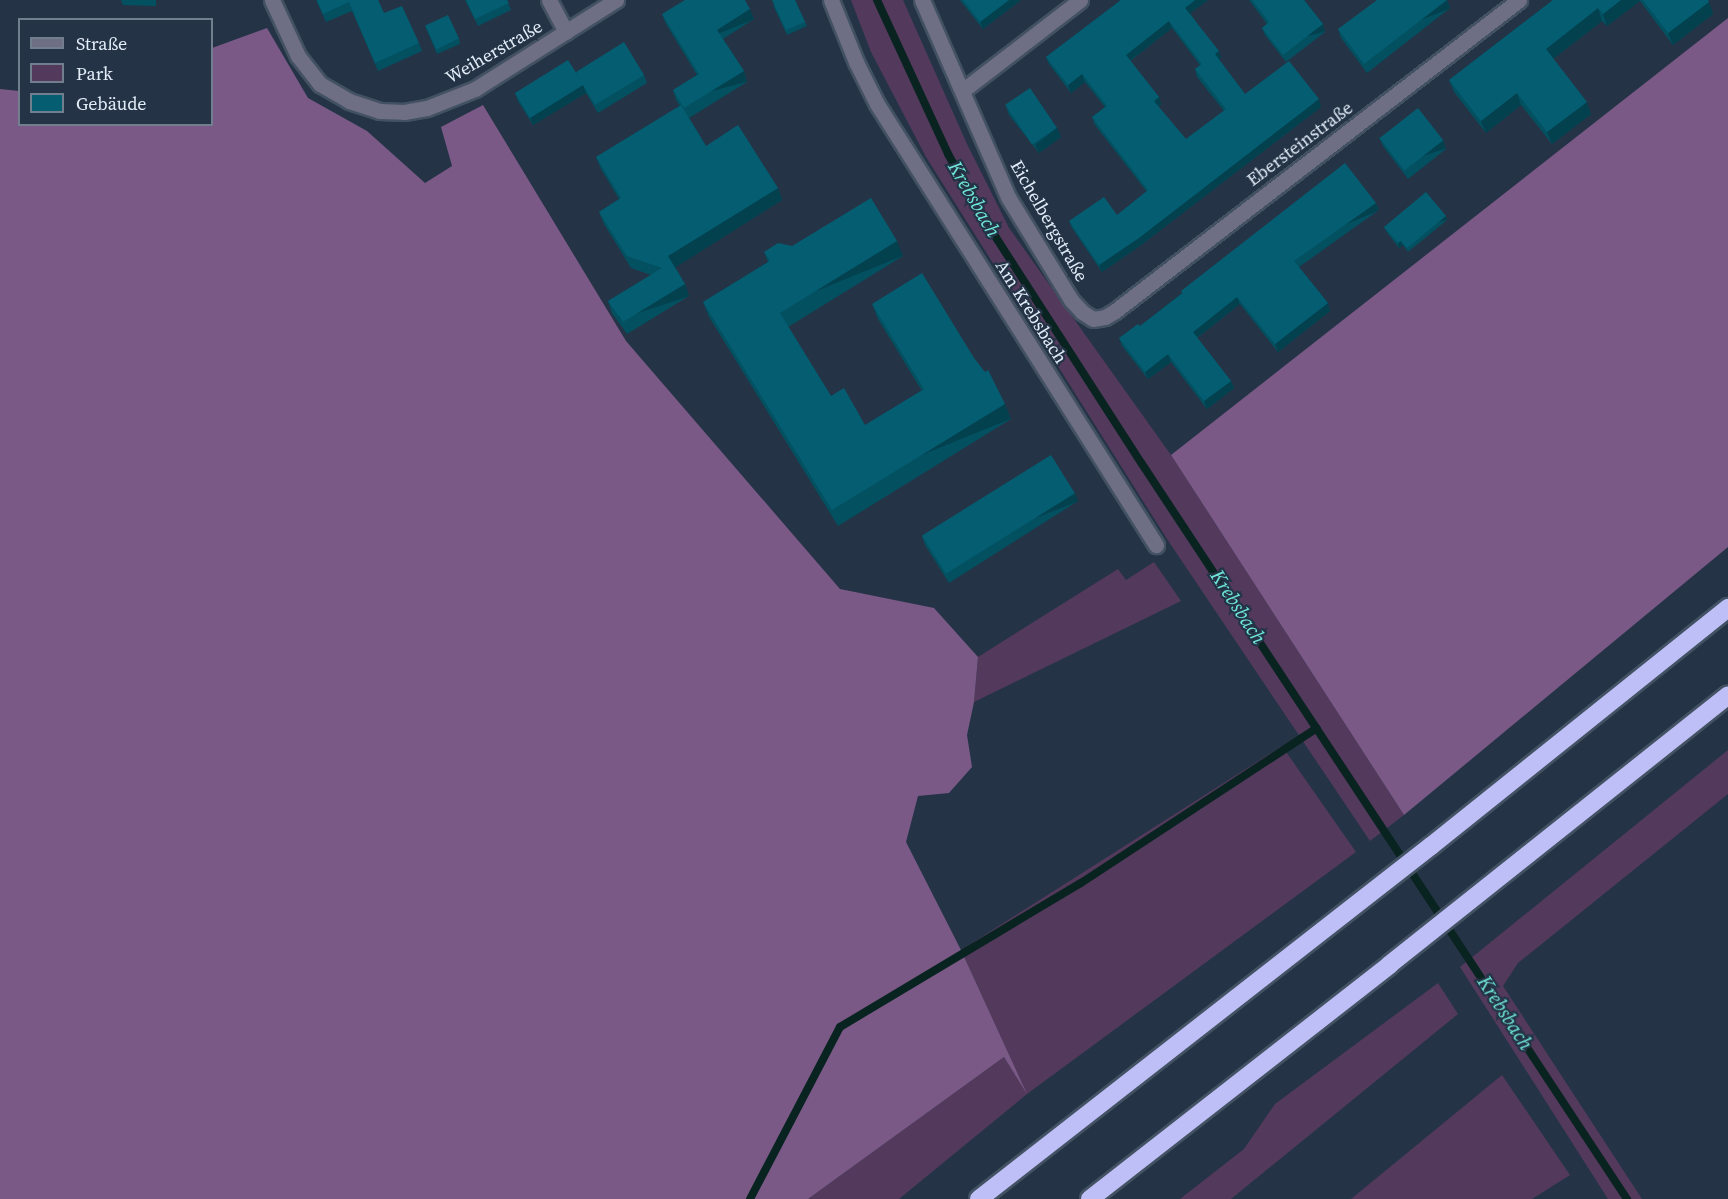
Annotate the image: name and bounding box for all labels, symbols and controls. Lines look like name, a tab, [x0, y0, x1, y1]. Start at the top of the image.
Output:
street label: Weiherstraße	[442, 16, 546, 88]
legend	[18, 18, 213, 126]
text: Straße	[76, 31, 127, 56]
text: Park	[76, 61, 113, 86]
text: Gebäude	[76, 91, 147, 116]
street label: Ebersteinstraße	[1243, 97, 1357, 191]
water label: Krebsbach	[943, 157, 1005, 241]
street label: Eichelbergstraße	[1006, 157, 1092, 285]
street label: Am Krebsbach	[991, 256, 1071, 368]
water label: Krebsbach	[1205, 565, 1271, 649]
water label: Krebsbach	[1472, 971, 1538, 1055]

